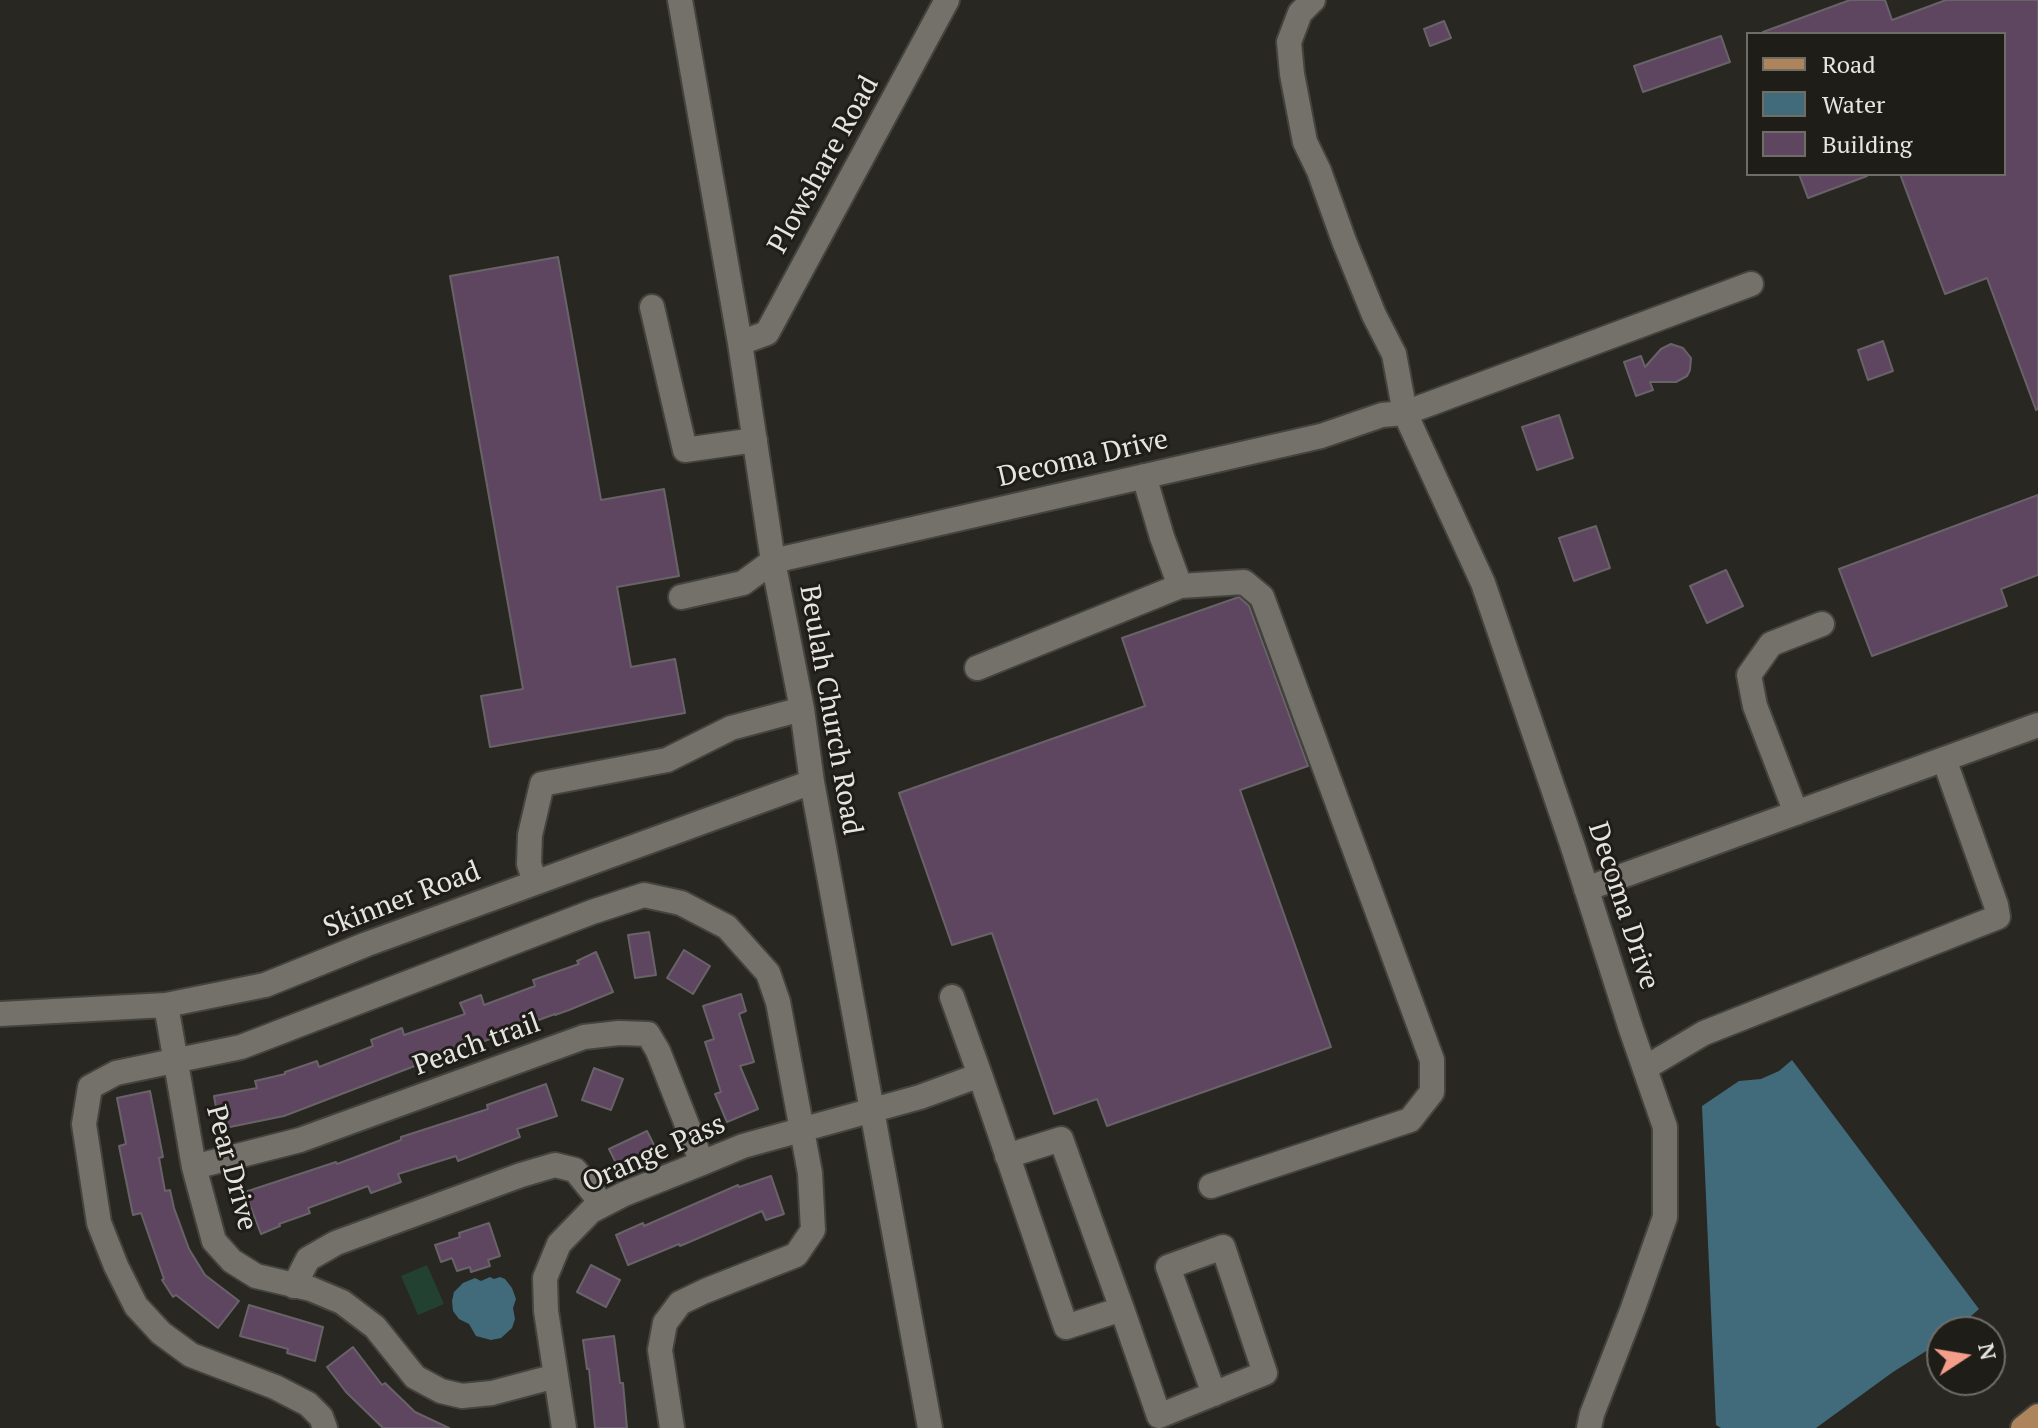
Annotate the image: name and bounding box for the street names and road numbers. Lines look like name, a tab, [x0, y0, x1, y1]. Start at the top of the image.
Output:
street label: Plowshare Road	[761, 71, 887, 259]
street label: Decoma Drive	[995, 423, 1171, 495]
street label: Beulah Church Road	[791, 582, 869, 838]
street label: Decoma Drive	[1580, 818, 1666, 994]
street label: Skinner Road	[319, 855, 485, 945]
street label: Peach trail	[409, 1007, 545, 1083]
street label: Pear Drive	[198, 1102, 264, 1234]
street label: Orange Pass	[577, 1108, 731, 1200]

